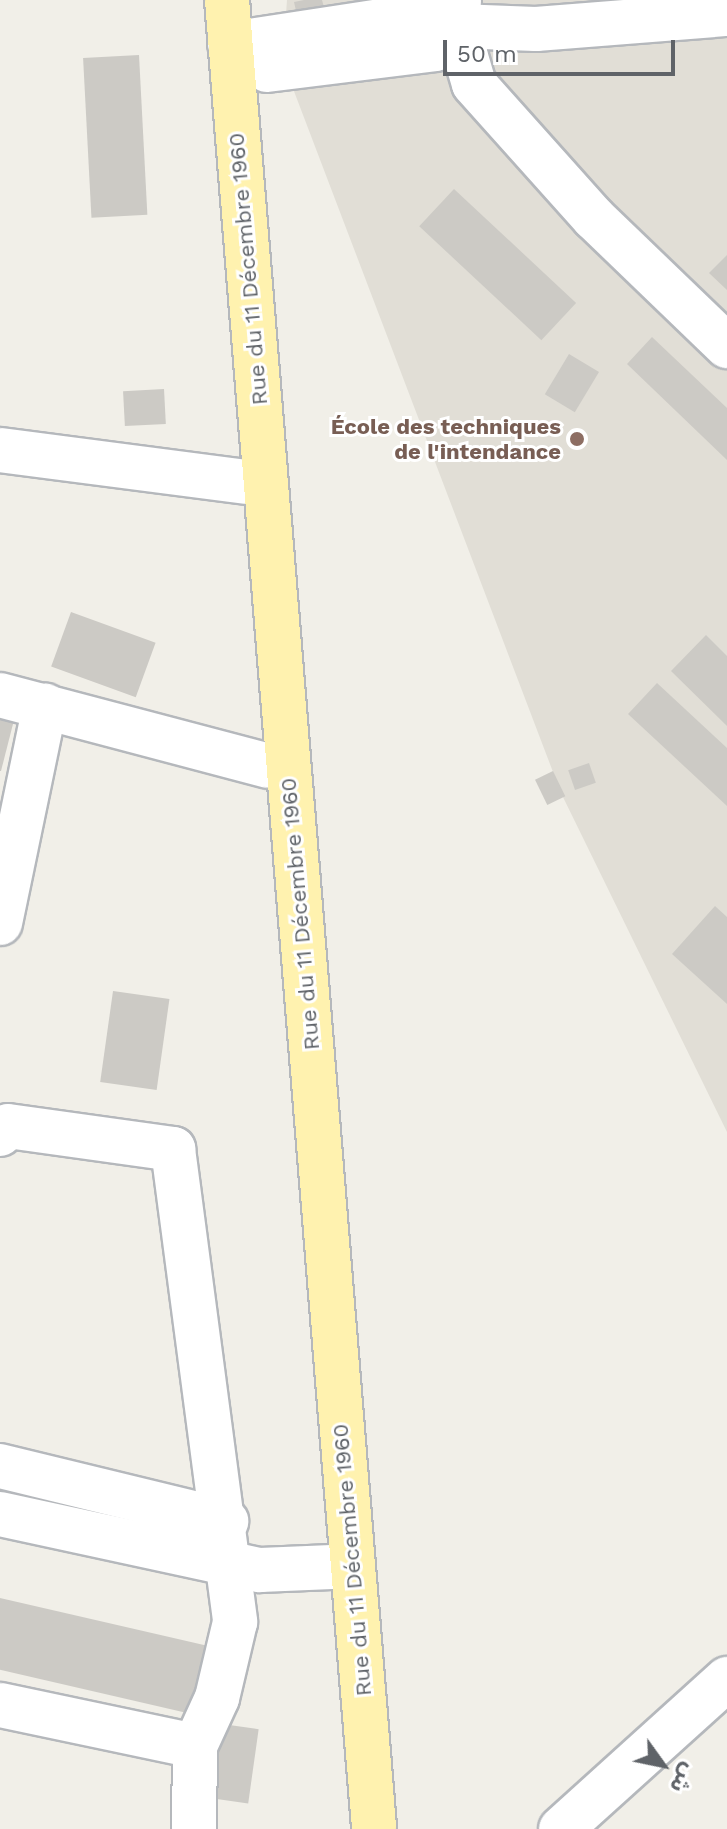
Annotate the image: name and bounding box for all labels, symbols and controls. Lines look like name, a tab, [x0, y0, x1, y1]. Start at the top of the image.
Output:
scale bar	[447, 24, 679, 74]
text: 50 m	[457, 40, 517, 68]
street label: Rue du 11 Décembre 1960	[223, 131, 273, 407]
place label: École des techniques de l'intendance	[330, 413, 561, 464]
marker: École des techniques de l'intendance	[568, 430, 586, 448]
street label: Rue du 11 Décembre 1960	[275, 776, 325, 1052]
street label: Rue du 11 Décembre 1960	[327, 1422, 377, 1698]
north arrow	[623, 1725, 703, 1805]
text: ش	[665, 1759, 702, 1798]

